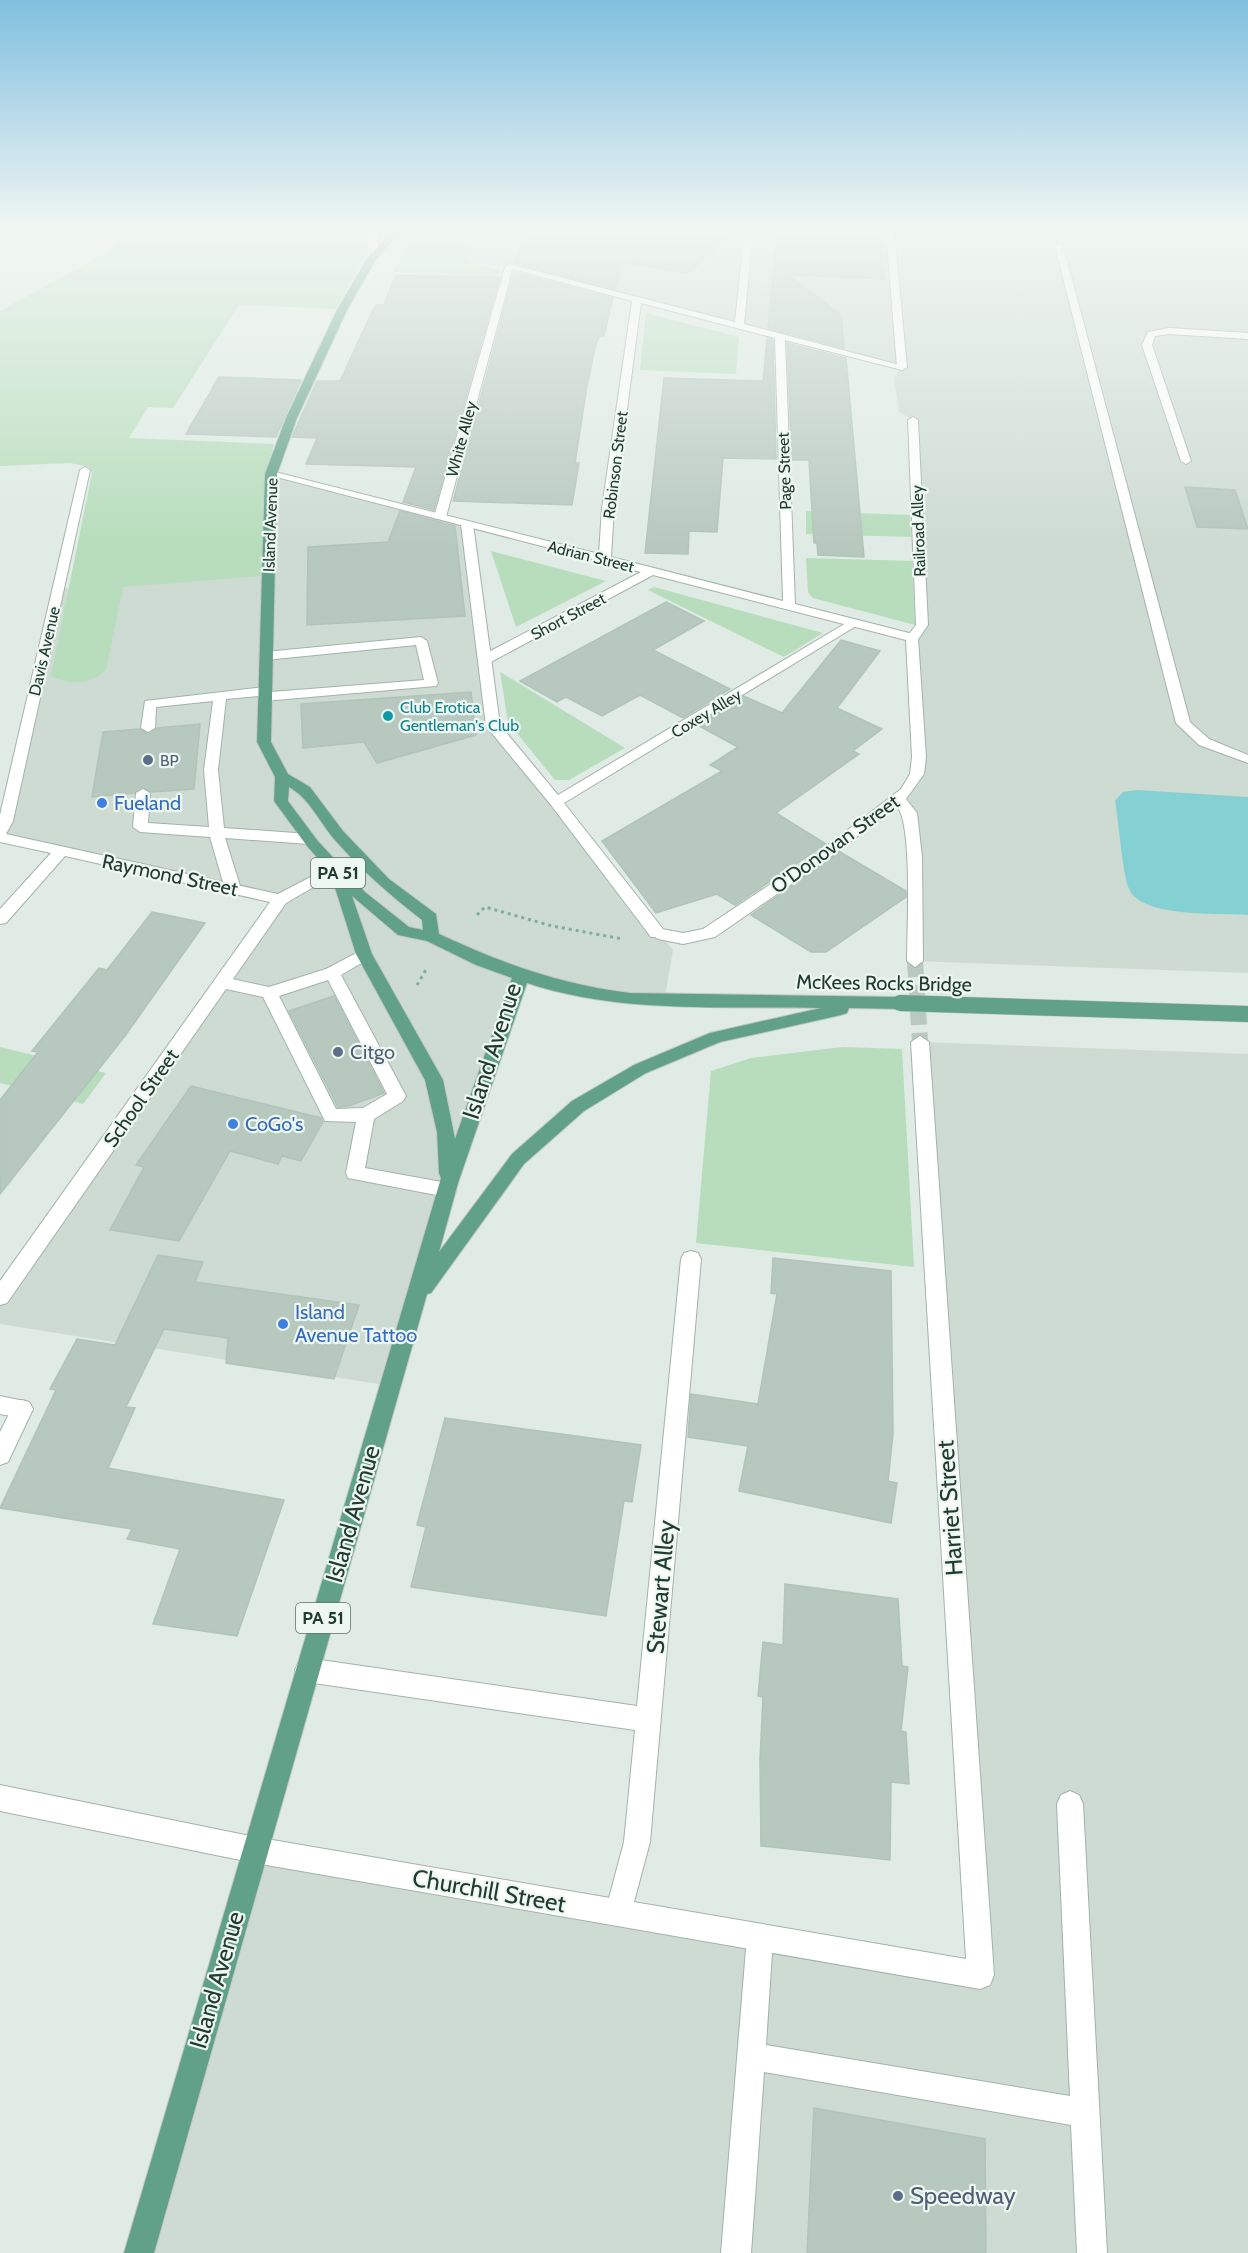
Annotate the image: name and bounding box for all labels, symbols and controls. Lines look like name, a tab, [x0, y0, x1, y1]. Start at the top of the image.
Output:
street label: White Alley	[442, 399, 481, 479]
street label: Robinson Street	[599, 409, 632, 520]
street label: Page Street	[774, 431, 795, 510]
street label: Island Avenue	[259, 478, 282, 572]
street label: Railroad Alley	[907, 485, 930, 577]
street label: Adrian Street	[546, 537, 637, 577]
street label: Short Street	[528, 589, 609, 644]
street label: Davis Avenue	[25, 605, 64, 698]
street label: Coxey Alley	[668, 685, 745, 742]
place label: Club Erotica Gentleman's Club	[400, 698, 519, 735]
marker: Club Erotica Gentleman's Club	[381, 709, 395, 723]
place label: BP	[160, 751, 179, 770]
marker: BP	[141, 753, 155, 767]
street label: O'Donovan Street	[766, 789, 904, 899]
place label: Fueland	[114, 791, 181, 815]
marker: Fueland	[95, 796, 109, 810]
street label: Raymond Street	[100, 849, 240, 901]
road number: PA 51	[311, 858, 365, 888]
street label: McKees Rocks Bridge	[796, 969, 972, 997]
street label: Island Avenue	[456, 979, 527, 1122]
place label: Citgo	[350, 1040, 395, 1064]
street label: School Street	[98, 1044, 184, 1152]
marker: Citgo	[331, 1045, 345, 1059]
place label: CoGo's	[245, 1112, 303, 1136]
marker: CoGo's	[226, 1117, 240, 1131]
place label: Island Avenue Tattoo	[295, 1300, 417, 1347]
marker: Island Avenue Tattoo	[276, 1317, 290, 1331]
street label: Harriet Street	[930, 1439, 969, 1577]
street label: Island Avenue	[319, 1442, 386, 1586]
street label: Stewart Alley	[640, 1519, 681, 1655]
road number: PA 51	[296, 1603, 350, 1633]
street label: Churchill Street	[410, 1863, 568, 1918]
street label: Island Avenue	[183, 1908, 250, 2052]
place label: Speedway	[910, 2181, 1016, 2210]
marker: Speedway	[891, 2189, 905, 2203]

